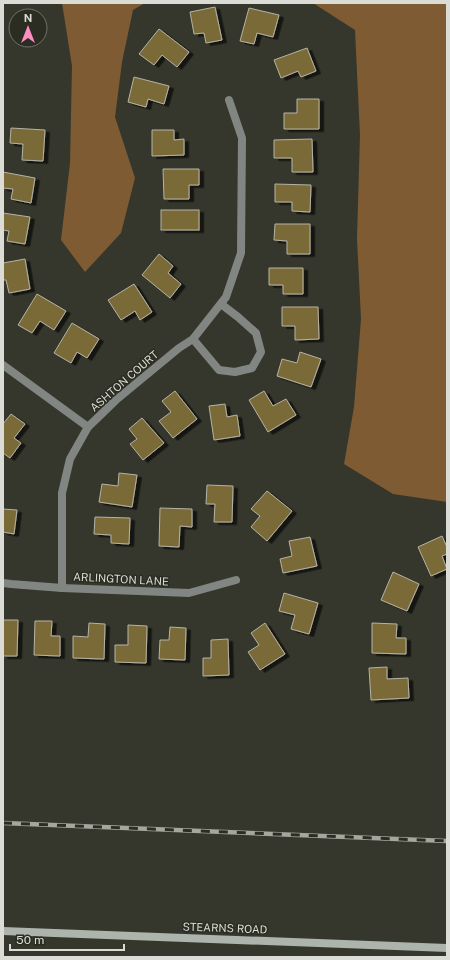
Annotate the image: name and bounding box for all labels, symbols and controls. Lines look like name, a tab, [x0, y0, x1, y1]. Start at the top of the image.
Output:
north arrow	[8, 8, 48, 48]
text: N	[24, 12, 32, 24]
street label: ASHTON COURT	[88, 348, 161, 414]
street label: ARLINGTON LANE	[73, 571, 169, 588]
street label: STEARNS ROAD	[183, 921, 268, 935]
scale bar	[10, 926, 124, 952]
text: 50 m	[16, 933, 44, 947]

